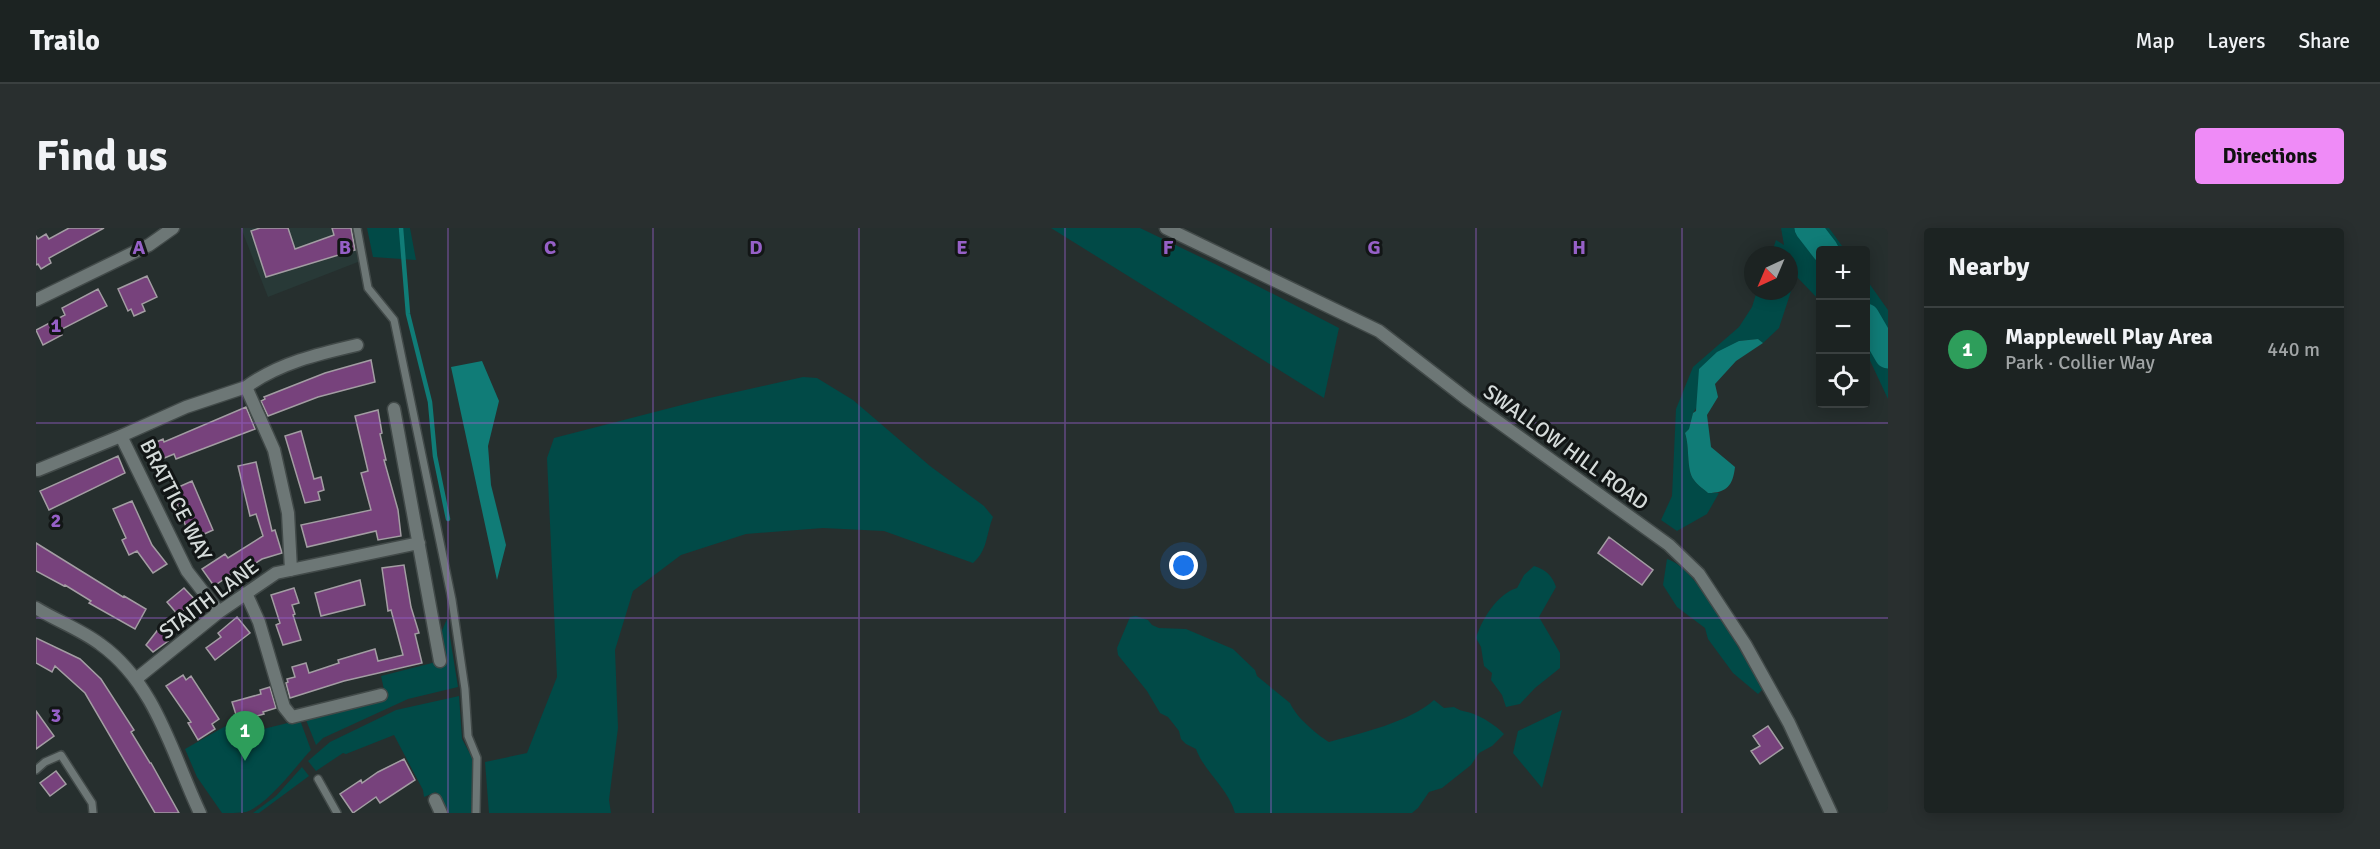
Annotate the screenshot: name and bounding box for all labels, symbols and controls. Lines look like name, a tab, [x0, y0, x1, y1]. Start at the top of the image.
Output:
text: Trailo	[30, 24, 100, 58]
text: Map	[2136, 28, 2174, 54]
text: Layers	[2207, 28, 2265, 54]
text: Share	[2298, 28, 2350, 54]
button: Directions	[2195, 128, 2344, 184]
text: Find us	[36, 131, 167, 182]
text: A	[133, 235, 146, 260]
text: B	[339, 235, 351, 260]
text: C	[544, 235, 556, 260]
text: D	[749, 235, 763, 260]
text: E	[956, 235, 968, 260]
text: F	[1163, 235, 1174, 260]
text: G	[1367, 235, 1381, 260]
text: H	[1572, 235, 1586, 260]
north arrow	[1744, 246, 1798, 300]
map controls	[1816, 246, 1870, 408]
button: +	[1816, 246, 1870, 300]
text: Nearby	[1948, 251, 2029, 283]
button: −	[1816, 300, 1870, 354]
text: 1	[51, 313, 62, 338]
text: Mapplewell Play Area	[2005, 323, 2213, 350]
text: 1	[1962, 337, 1973, 362]
text: 440 m	[2267, 337, 2320, 362]
text: Park · Collier Way	[2005, 350, 2155, 375]
button: locate	[1816, 354, 1870, 408]
street label: SWALLOW HILL ROAD	[1478, 378, 1654, 516]
street label: BRATTICE WAY	[134, 435, 218, 566]
text: 2	[51, 508, 61, 533]
your location	[1169, 551, 1198, 580]
street label: STAITH LANE	[154, 553, 264, 645]
text: 3	[51, 703, 61, 728]
pin: 1	[226, 712, 264, 761]

